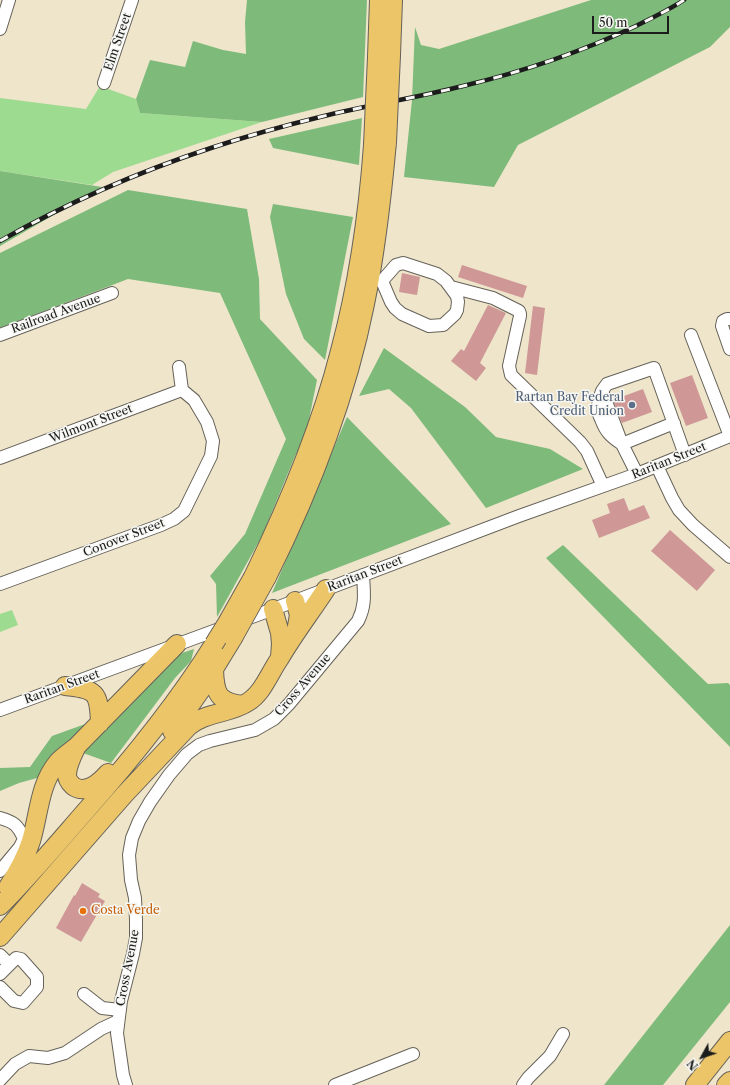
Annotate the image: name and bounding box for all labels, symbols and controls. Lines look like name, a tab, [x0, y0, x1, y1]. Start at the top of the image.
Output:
scale bar	[594, 8, 671, 34]
street label: Elm Street	[101, 11, 135, 73]
text: 50 m	[599, 15, 628, 30]
street label: Railroad Avenue	[9, 291, 103, 337]
place label: Rartan Bay Federal Credit Union	[515, 391, 624, 419]
marker: Rartan Bay Federal Credit Union	[627, 400, 637, 410]
street label: Wilmont Street	[47, 402, 135, 446]
street label: Raritan Street	[630, 440, 708, 482]
street label: Conover Street	[81, 516, 167, 560]
street label: Raritan Street	[325, 553, 405, 595]
street label: Cross Avenue	[272, 651, 334, 719]
street label: Raritan Street	[22, 667, 102, 707]
place label: Costa Verde	[91, 904, 160, 918]
marker: Costa Verde	[78, 906, 88, 916]
street label: Cross Avenue	[114, 928, 142, 1008]
north arrow	[682, 1037, 722, 1077]
text: N	[684, 1057, 701, 1073]

